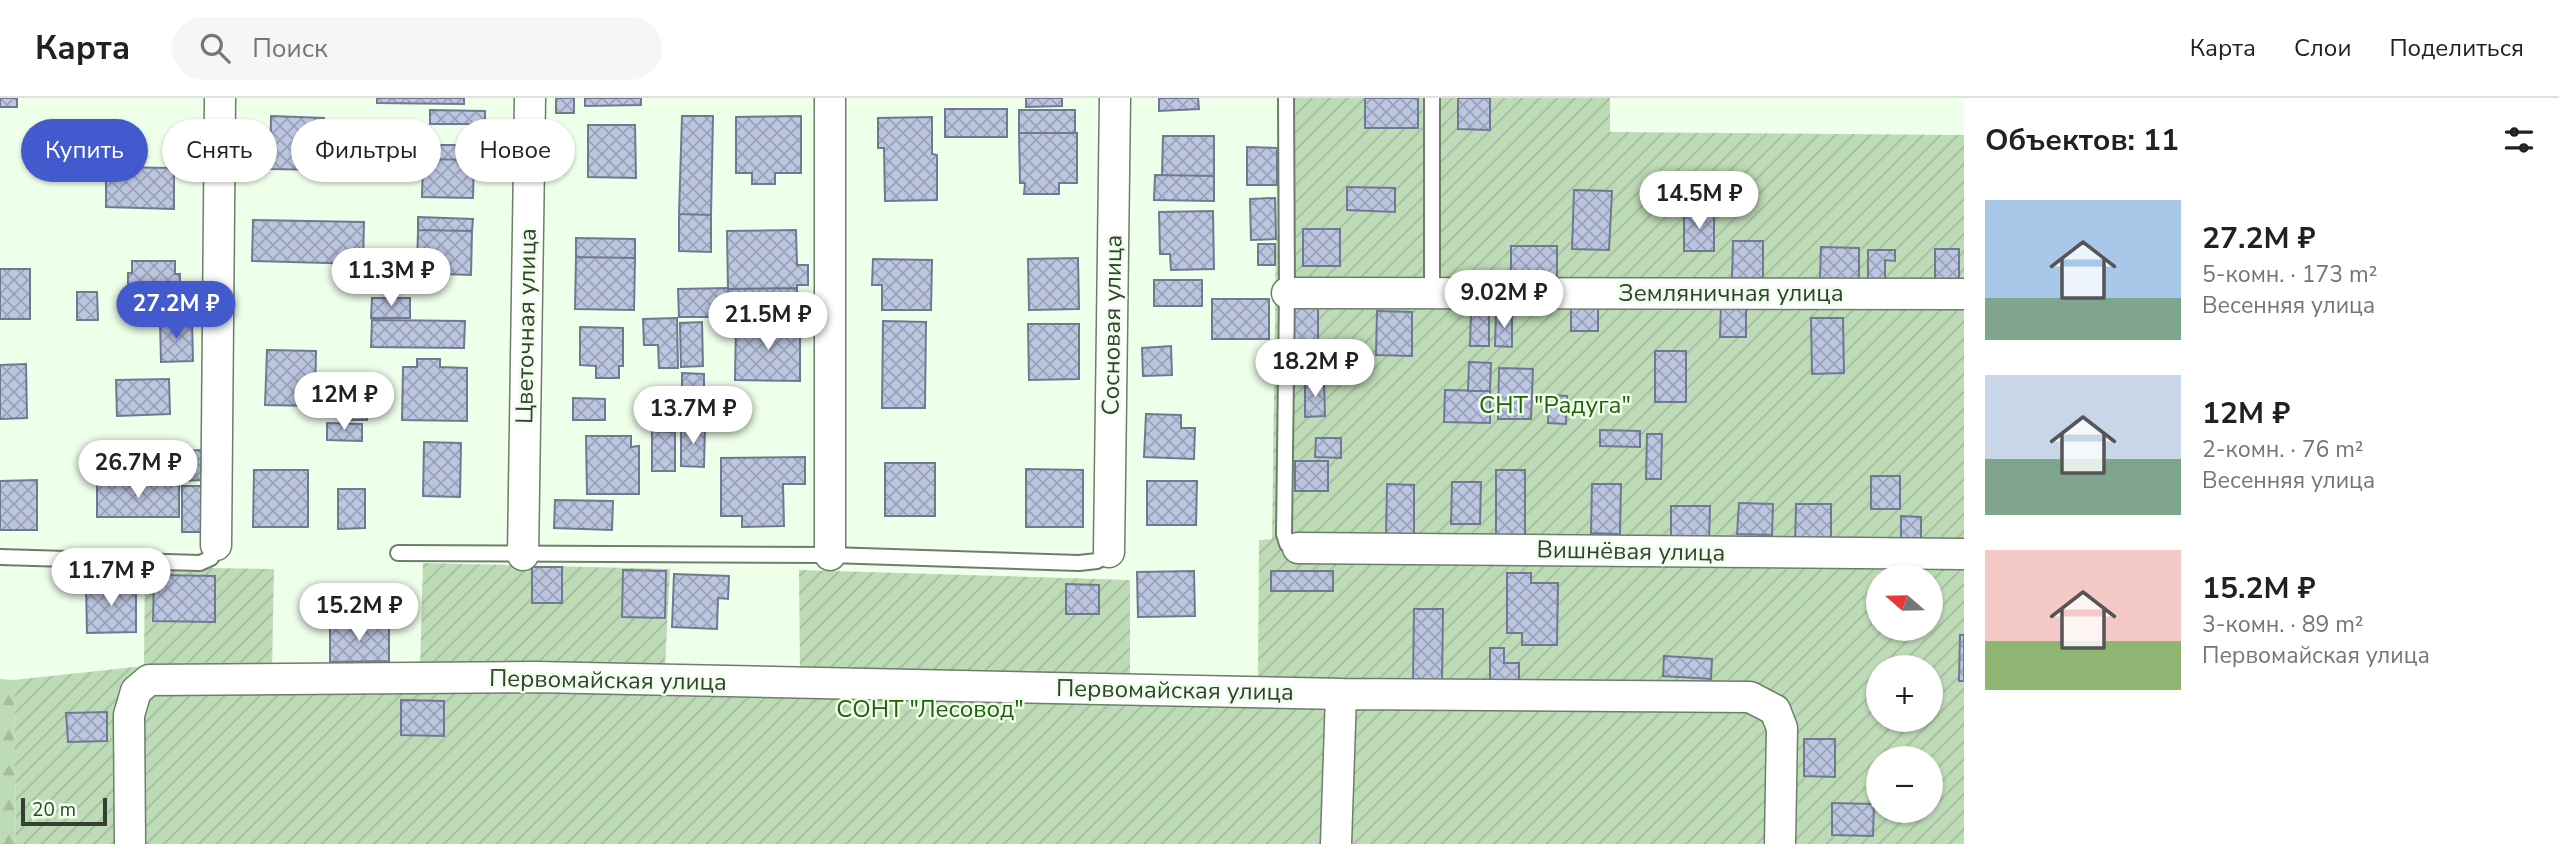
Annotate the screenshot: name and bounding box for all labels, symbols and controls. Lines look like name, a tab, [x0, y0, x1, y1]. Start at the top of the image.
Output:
search box	[172, 17, 662, 80]
text: Карта	[35, 26, 130, 71]
icon: search	[196, 29, 234, 67]
text: Поиск	[252, 31, 328, 66]
text: Карта	[2190, 32, 2256, 64]
text: Слои	[2294, 32, 2351, 64]
text: Поделиться	[2389, 32, 2524, 64]
chip: Купить	[21, 119, 148, 182]
chip: Снять	[162, 119, 277, 182]
chip: Фильтры	[291, 119, 441, 182]
chip: Новое	[455, 119, 575, 182]
text: Объектов: 11	[1985, 120, 2179, 161]
icon: filters	[2500, 121, 2538, 159]
pin: 14.5M ₽	[1634, 172, 1764, 231]
text: 14.5M ₽	[1655, 178, 1743, 209]
text: 27.2M ₽	[2202, 218, 2316, 259]
street label: Цветочная улица	[508, 228, 544, 424]
icon: home	[2041, 228, 2125, 312]
street label: Сосновая улица	[1094, 234, 1130, 416]
pin: 11.3M ₽	[326, 248, 456, 308]
text: 11.3M ₽	[347, 255, 435, 286]
text: 5-комн. · 173 m²	[2202, 259, 2377, 290]
pin: 9.02M ₽	[1439, 271, 1569, 330]
text: 9.02M ₽	[1460, 277, 1548, 308]
street label: Земляничная улица	[1618, 277, 1844, 309]
pin: 27.2M ₽	[111, 282, 241, 341]
text: 27.2M ₽	[132, 288, 220, 319]
text: Весенняя улица	[2202, 290, 2375, 321]
pin: 21.5M ₽	[703, 292, 833, 352]
text: 21.5M ₽	[724, 299, 812, 330]
pin: 18.2M ₽	[1250, 340, 1380, 399]
text: 18.2M ₽	[1271, 346, 1359, 377]
pin: 12M ₽	[295, 372, 393, 432]
text: 12M ₽	[310, 379, 378, 410]
pin: 13.7M ₽	[628, 386, 758, 446]
park label: СНТ "Радуга"	[1479, 389, 1631, 421]
text: 13.7M ₽	[649, 393, 737, 424]
text: 12M ₽	[2202, 393, 2290, 434]
icon: home	[2041, 403, 2125, 487]
text: 2-комн. · 76 m²	[2202, 434, 2364, 465]
pin: 26.7M ₽	[73, 440, 203, 500]
text: 26.7M ₽	[94, 447, 182, 478]
text: Весенняя улица	[2202, 465, 2375, 496]
street label: Вишнёвая улица	[1536, 533, 1726, 569]
pin: 11.7M ₽	[46, 548, 176, 608]
text: 11.7M ₽	[67, 555, 155, 586]
north arrow	[1866, 564, 1942, 640]
map controls	[1866, 564, 1943, 823]
text: 15.2M ₽	[2202, 568, 2316, 609]
icon: home	[2041, 578, 2125, 662]
pin: 15.2M ₽	[294, 584, 424, 643]
text: 15.2M ₽	[315, 590, 403, 621]
text: 3-комн. · 89 m²	[2202, 609, 2364, 640]
text: Первомайская улица	[2202, 640, 2430, 671]
button: +	[1866, 655, 1943, 732]
street label: Первомайская улица	[489, 662, 727, 698]
street label: Первомайская улица	[1056, 672, 1294, 708]
park label: СОНТ "Лесовод"	[836, 693, 1024, 725]
button: −	[1866, 746, 1943, 823]
scale bar	[21, 795, 107, 827]
text: 20 m	[32, 797, 76, 823]

